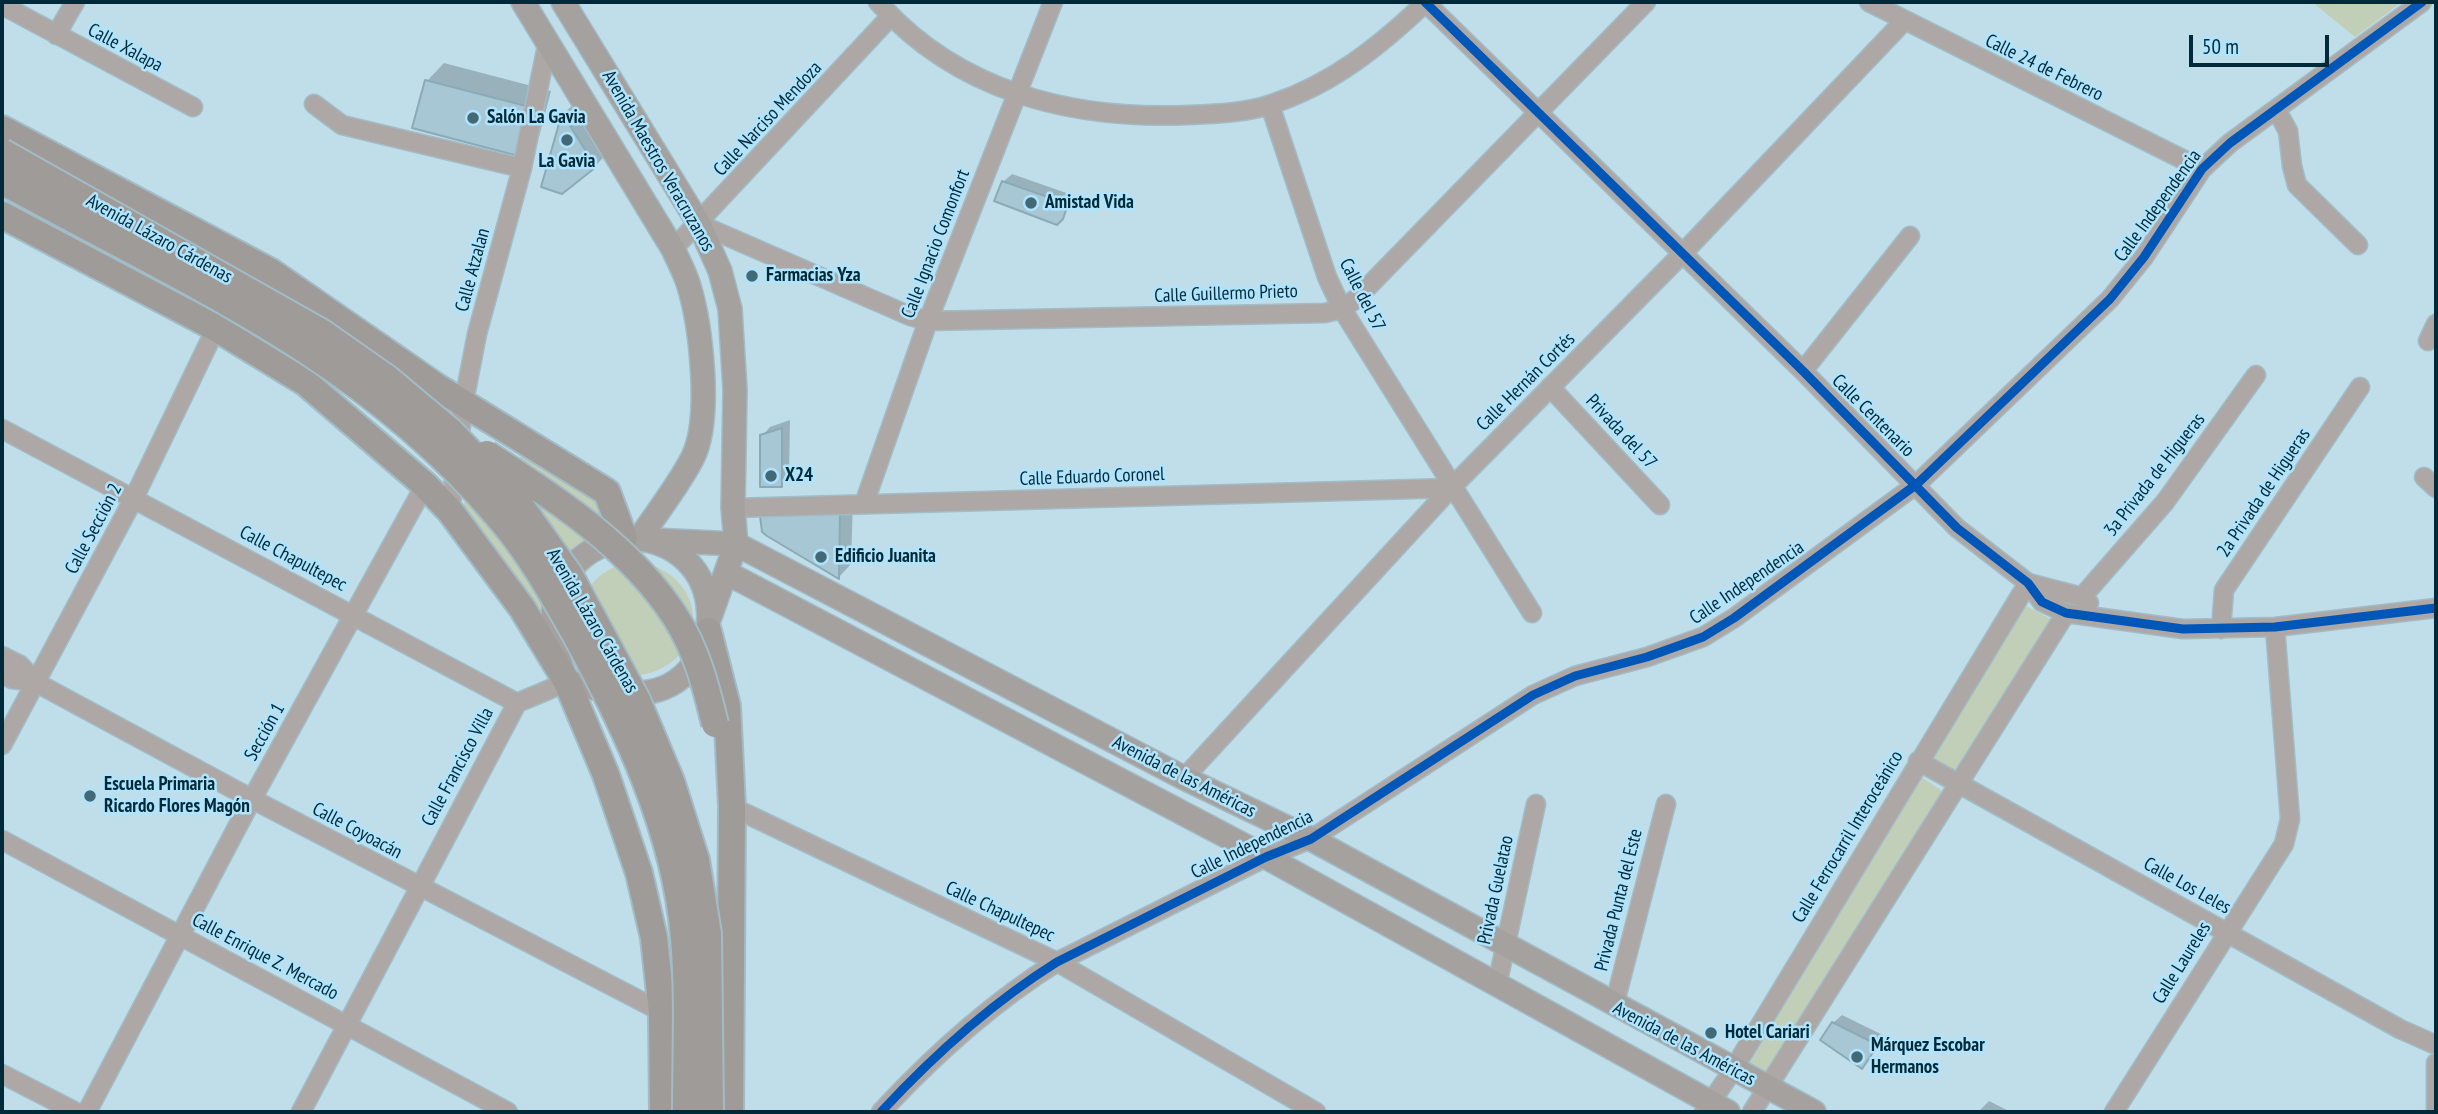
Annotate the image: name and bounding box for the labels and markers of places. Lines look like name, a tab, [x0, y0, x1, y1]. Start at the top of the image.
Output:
place label: Salón La Gavia	[487, 107, 586, 129]
marker: Salón La Gavia	[465, 110, 481, 126]
marker: La Gavia	[559, 132, 575, 148]
place label: La Gavia	[539, 151, 595, 173]
place label: Amistad Vida	[1045, 192, 1134, 214]
marker: Amistad Vida	[1023, 195, 1039, 211]
place label: Farmacias Yza	[766, 265, 861, 287]
marker: Farmacias Yza	[744, 268, 760, 284]
place label: X24	[785, 465, 813, 487]
marker: X24	[763, 468, 779, 484]
place label: Edificio Juanita	[835, 546, 936, 568]
marker: Edificio Juanita	[813, 549, 829, 565]
place label: Escuela Primaria Ricardo Flores Magón	[104, 774, 250, 818]
marker: Escuela Primaria Ricardo Flores Magón	[82, 788, 98, 804]
place label: Hotel Cariari	[1725, 1022, 1810, 1044]
marker: Hotel Cariari	[1703, 1025, 1719, 1041]
place label: Márquez Escobar Hermanos	[1871, 1035, 1985, 1079]
marker: Márquez Escobar Hermanos	[1849, 1049, 1865, 1065]

